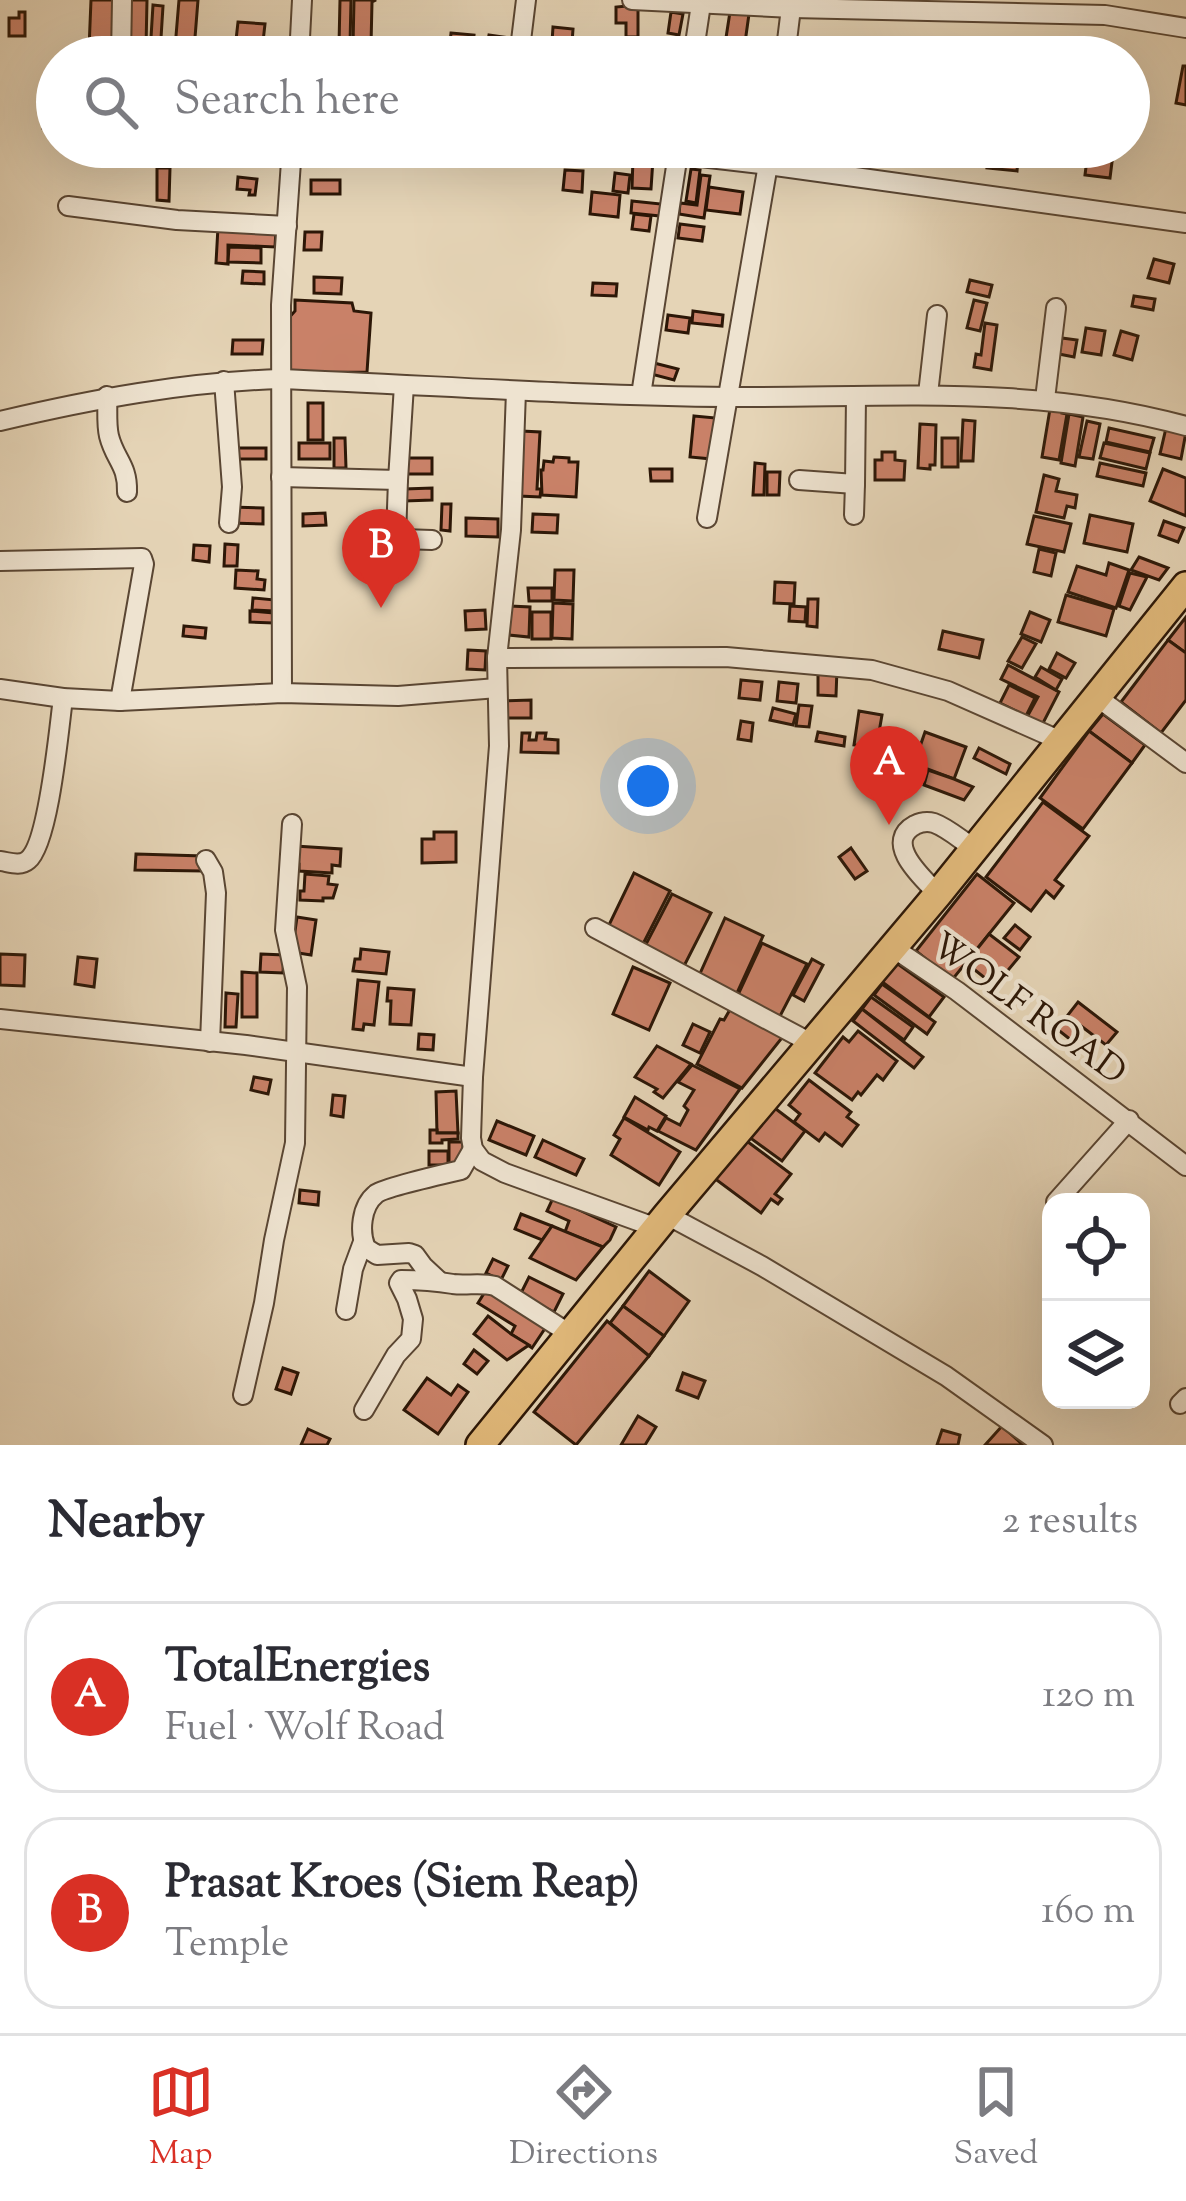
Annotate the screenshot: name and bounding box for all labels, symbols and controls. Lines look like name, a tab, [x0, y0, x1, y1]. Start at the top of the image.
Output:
search box	[36, 36, 1150, 168]
icon: search	[78, 69, 144, 135]
text: Search here	[174, 70, 400, 135]
pin: B	[342, 509, 420, 608]
pin: A	[850, 726, 928, 825]
your location	[618, 756, 678, 816]
street label: WOLF ROAD	[919, 921, 1136, 1099]
map controls	[1042, 1193, 1150, 1409]
button: locate	[1042, 1193, 1150, 1301]
button: layers	[1042, 1301, 1150, 1409]
text: Nearby	[48, 1487, 205, 1560]
text: 2 results	[1002, 1495, 1138, 1551]
text: TotalEnergies	[165, 1637, 430, 1702]
text: A	[74, 1669, 106, 1725]
text: 120 m	[1042, 1669, 1135, 1725]
text: Fuel · Wolf Road	[165, 1702, 445, 1758]
text: Prasat Kroes (Siem Reap)	[165, 1853, 640, 1918]
text: B	[78, 1885, 102, 1941]
text: 160 m	[1041, 1885, 1135, 1941]
text: Temple	[165, 1918, 289, 1974]
tab: Map	[148, 2059, 214, 2179]
tab: Directions	[509, 2059, 658, 2179]
tab: Saved	[954, 2059, 1038, 2179]

